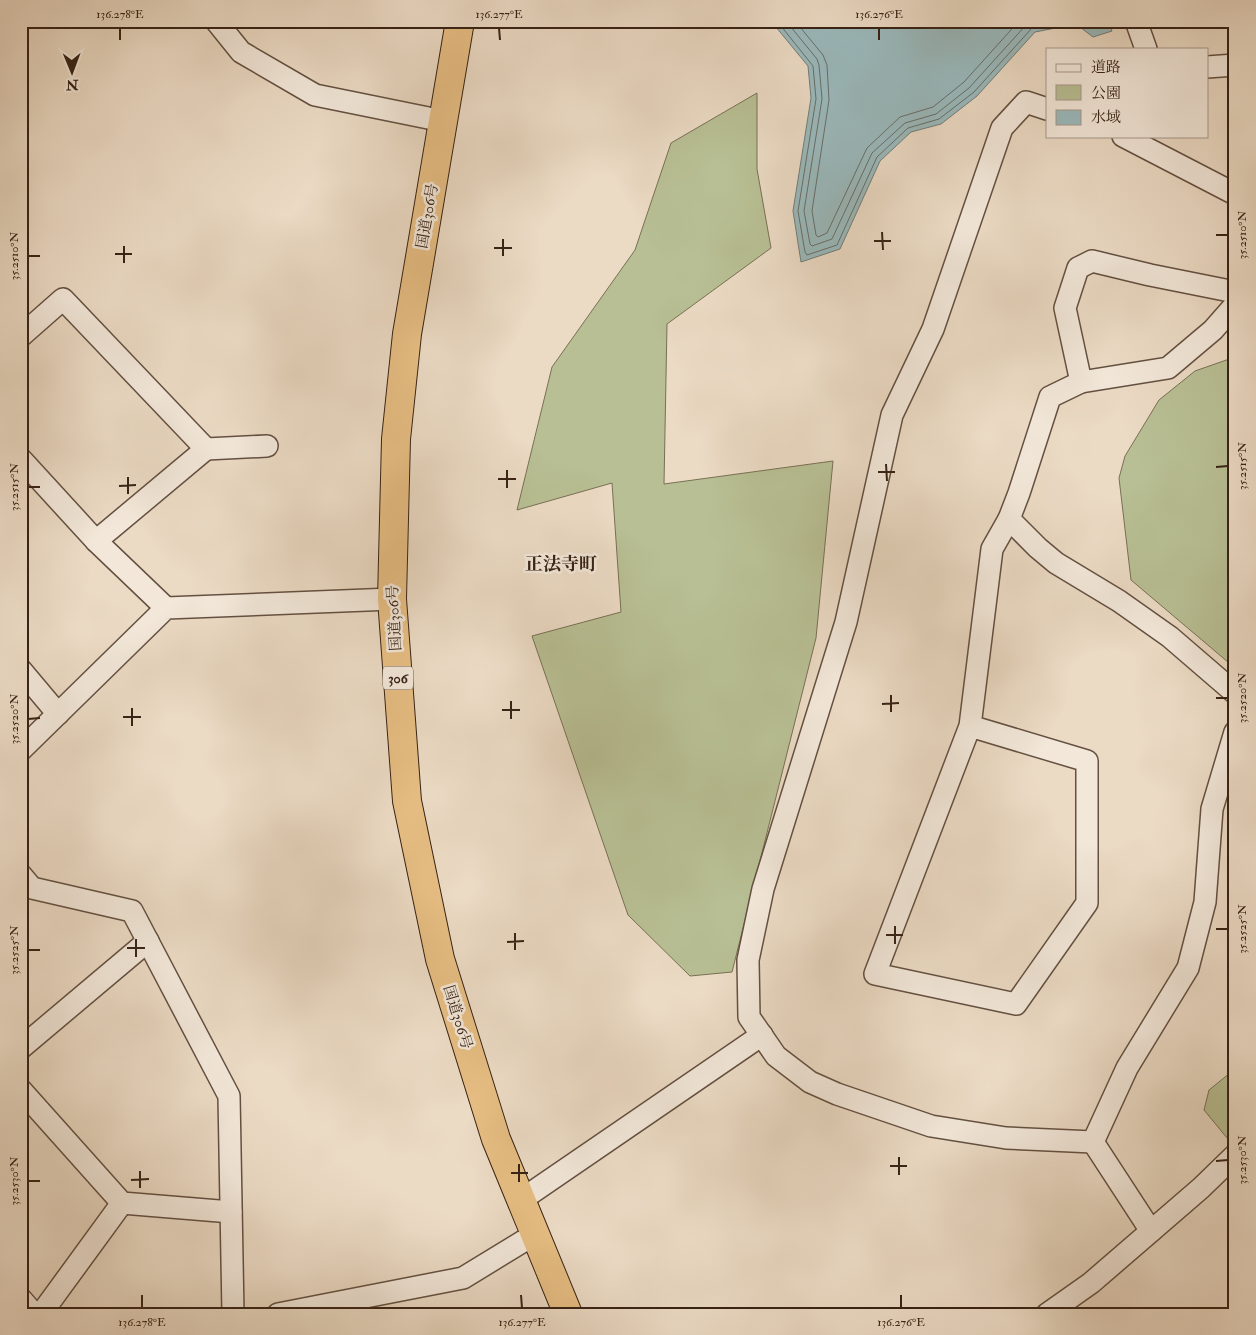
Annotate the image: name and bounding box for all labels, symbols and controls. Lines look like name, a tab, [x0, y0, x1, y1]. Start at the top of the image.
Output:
text: 136.278°E	[96, 7, 144, 22]
text: 136.277°E	[475, 7, 523, 22]
text: 136.276°E	[855, 7, 903, 22]
north arrow	[48, 48, 98, 98]
legend	[1046, 48, 1208, 138]
text: 道路	[1091, 58, 1121, 77]
text: N	[65, 76, 80, 93]
text: 公園	[1091, 84, 1121, 103]
text: 水域	[1091, 108, 1121, 127]
street label: 国道306号	[412, 182, 443, 250]
text: 35.2510°N	[1235, 210, 1250, 259]
text: 35.2510°N	[7, 231, 22, 280]
text: 35.2515°N	[1235, 442, 1250, 490]
text: 35.2515°N	[7, 463, 22, 511]
district label: 正法寺町	[525, 553, 597, 576]
street label: 国道306号	[383, 585, 406, 651]
road number: 306	[383, 666, 413, 690]
text: 35.2520°N	[1235, 673, 1250, 723]
text: 35.2520°N	[7, 694, 22, 744]
text: 35.2525°N	[1235, 904, 1250, 954]
text: 35.2525°N	[7, 925, 22, 975]
street label: 国道306号	[439, 983, 476, 1051]
text: 35.2530°N	[1235, 1135, 1250, 1185]
text: 35.2530°N	[7, 1156, 22, 1206]
text: 136.278°E	[118, 1315, 166, 1330]
text: 136.277°E	[498, 1315, 546, 1330]
text: 136.276°E	[877, 1315, 925, 1330]

